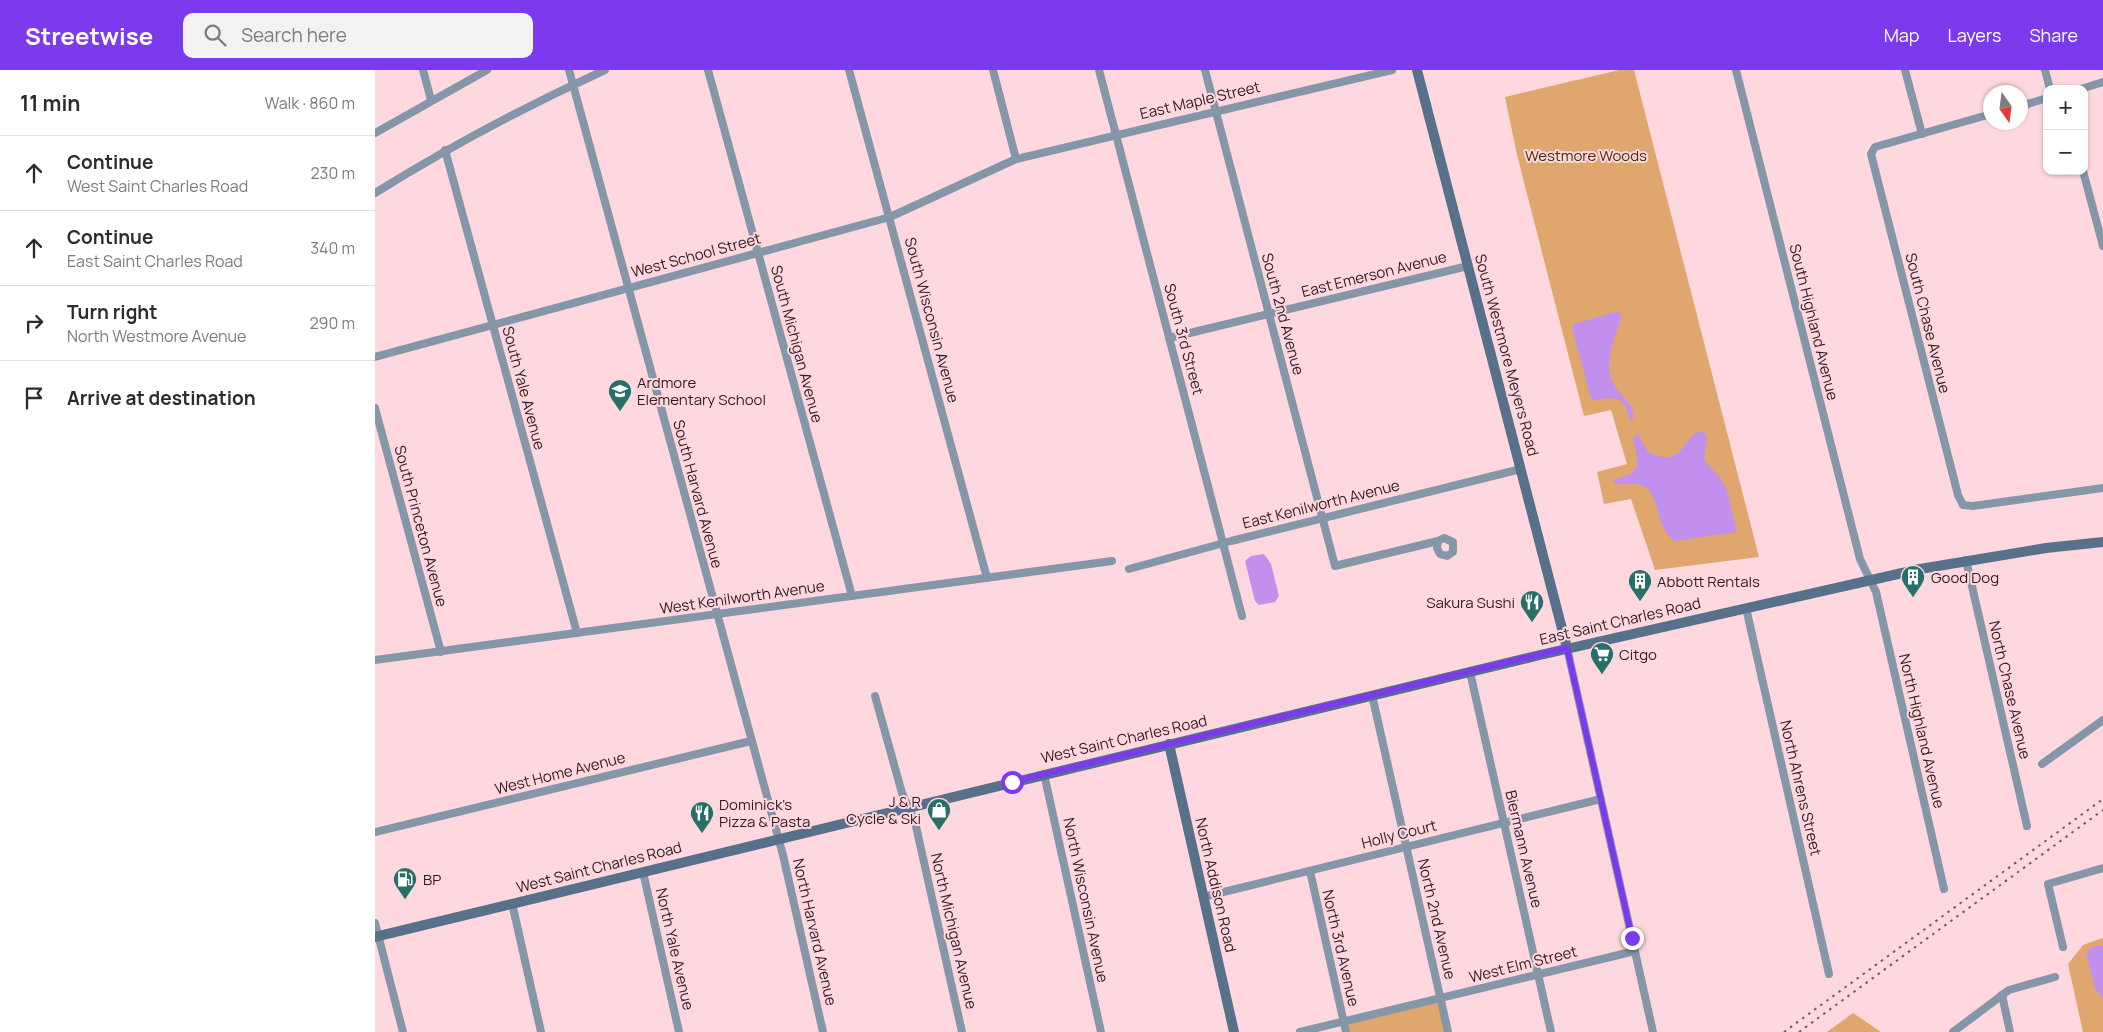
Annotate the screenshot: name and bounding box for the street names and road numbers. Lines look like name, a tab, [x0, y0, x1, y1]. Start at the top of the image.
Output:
street label: East Maple Street	[1138, 76, 1262, 124]
street label: West School Street	[629, 228, 763, 282]
street label: South Wisconsin Avenue	[900, 235, 964, 405]
street label: South Highland Avenue	[1784, 242, 1844, 403]
street label: East Emerson Avenue	[1299, 246, 1449, 302]
street label: South 2nd Avenue	[1257, 251, 1309, 378]
street label: South Chase Avenue	[1900, 251, 1956, 396]
street label: South Westmore Meyers Road	[1470, 252, 1544, 458]
street label: South Michigan Avenue	[766, 263, 828, 425]
street label: South 3rd Street	[1159, 281, 1209, 397]
street label: South Yale Avenue	[497, 324, 551, 452]
street label: South Harvard Avenue	[668, 417, 728, 571]
street label: South Princeton Avenue	[389, 443, 453, 609]
street label: East Kenilworth Avenue	[1240, 474, 1402, 534]
street label: West Kenilworth Avenue	[658, 575, 826, 619]
street label: East Saint Charles Road	[1537, 592, 1703, 650]
street label: North Chase Avenue	[1984, 619, 2036, 761]
street label: North Highland Avenue	[1894, 652, 1950, 811]
street label: West Saint Charles Road	[1039, 710, 1209, 768]
street label: North Ahrens Street	[1775, 718, 1827, 858]
street label: West Home Avenue	[493, 747, 628, 799]
street label: Biermann Avenue	[1500, 788, 1548, 910]
street label: Holly Court	[1359, 814, 1439, 854]
street label: North Wisconsin Avenue	[1058, 816, 1114, 985]
street label: North Addison Road	[1190, 816, 1242, 954]
street label: West Saint Charles Road	[514, 836, 684, 898]
street label: North Michigan Avenue	[926, 851, 982, 1011]
street label: North Harvard Avenue	[788, 856, 842, 1008]
street label: North 2nd Avenue	[1413, 857, 1461, 982]
street label: North Yale Avenue	[651, 886, 699, 1012]
street label: North 3rd Avenue	[1317, 888, 1365, 1009]
street label: West Elm Street	[1467, 940, 1579, 988]

